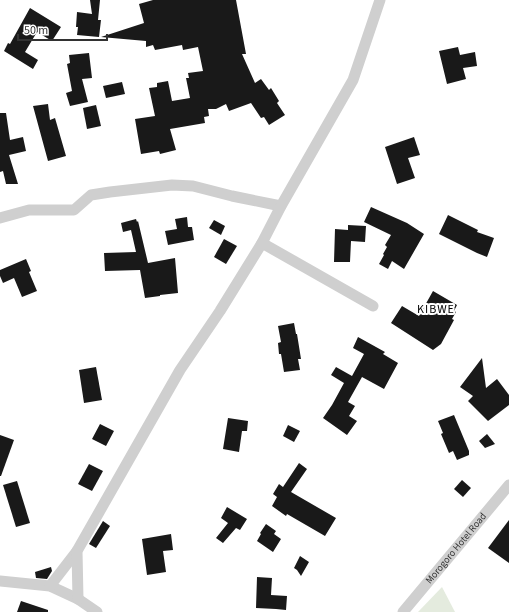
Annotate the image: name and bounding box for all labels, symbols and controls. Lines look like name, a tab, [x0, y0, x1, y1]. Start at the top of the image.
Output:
scale bar	[18, 16, 107, 42]
text: 50 m	[24, 22, 48, 39]
district label: KIBWE	[417, 301, 455, 318]
street label: Morogoro Hotel Road	[422, 510, 490, 587]

